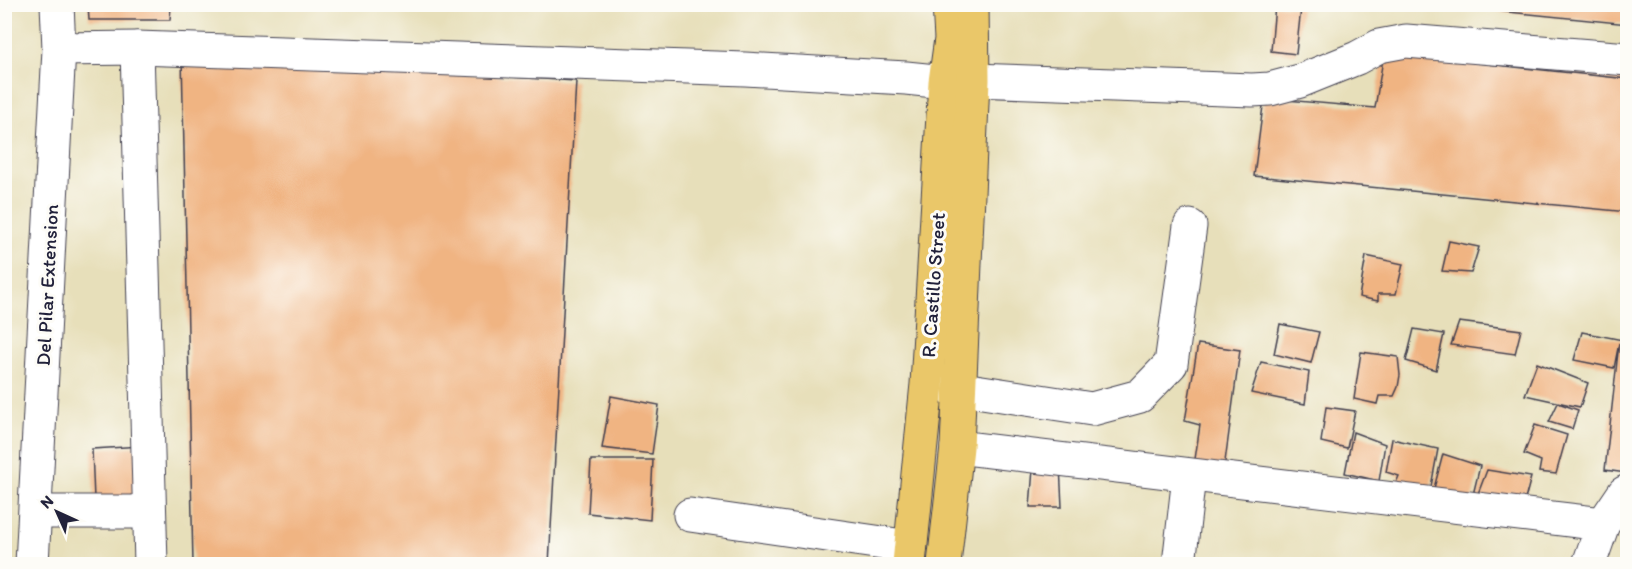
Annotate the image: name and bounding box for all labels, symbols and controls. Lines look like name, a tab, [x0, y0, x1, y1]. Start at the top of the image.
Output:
street label: Del Pilar Extension	[31, 203, 63, 366]
street label: R. Castillo Street	[916, 212, 950, 358]
north arrow	[27, 482, 87, 542]
text: N	[36, 491, 57, 512]

